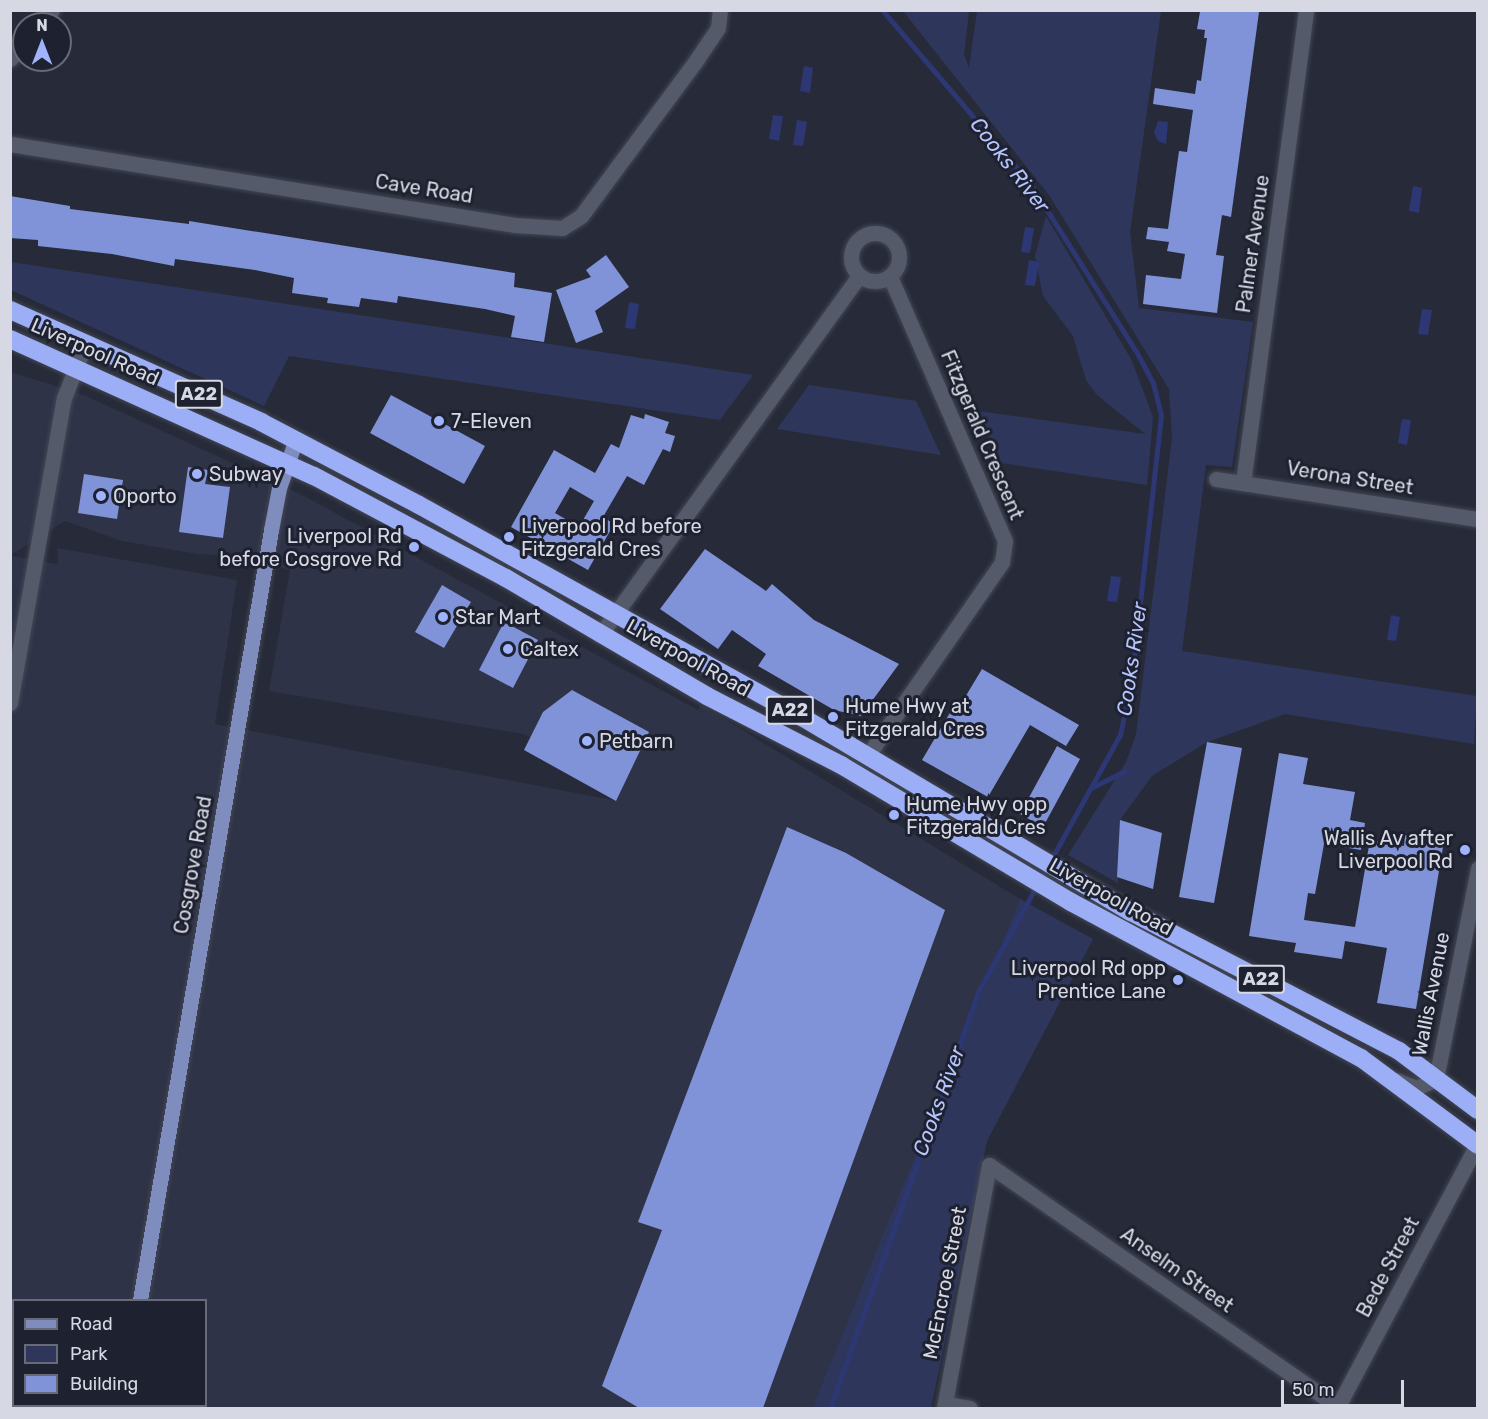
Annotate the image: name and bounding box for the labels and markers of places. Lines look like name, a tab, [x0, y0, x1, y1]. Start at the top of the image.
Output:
place label: 7-Eleven	[451, 409, 532, 433]
marker: 7-Eleven	[432, 414, 446, 428]
place label: Subway	[209, 462, 283, 486]
marker: Subway	[190, 467, 204, 481]
place label: Oporto	[113, 484, 177, 508]
marker: Oporto	[94, 489, 108, 503]
place label: Liverpool Rd before Fitzgerald Cres	[521, 514, 702, 561]
place label: Liverpool Rd before Cosgrove Rd	[219, 524, 402, 571]
marker: Liverpool Rd before Fitzgerald Cres	[502, 530, 516, 544]
marker: Liverpool Rd before Cosgrove Rd	[407, 540, 421, 554]
place label: Star Mart	[455, 605, 541, 629]
marker: Star Mart	[436, 610, 450, 624]
place label: Caltex	[520, 637, 579, 661]
marker: Caltex	[501, 642, 515, 656]
place label: Hume Hwy at Fitzgerald Cres	[845, 694, 985, 741]
marker: Hume Hwy at Fitzgerald Cres	[826, 710, 840, 724]
place label: Petbarn	[599, 729, 673, 753]
marker: Petbarn	[580, 734, 594, 748]
place label: Hume Hwy opp Fitzgerald Cres	[906, 792, 1048, 839]
marker: Hume Hwy opp Fitzgerald Cres	[887, 808, 901, 822]
place label: Wallis Av after Liverpool Rd	[1323, 826, 1453, 873]
marker: Wallis Av after Liverpool Rd	[1458, 843, 1472, 857]
place label: Liverpool Rd opp Prentice Lane	[1011, 957, 1166, 1004]
marker: Liverpool Rd opp Prentice Lane	[1171, 973, 1185, 987]

